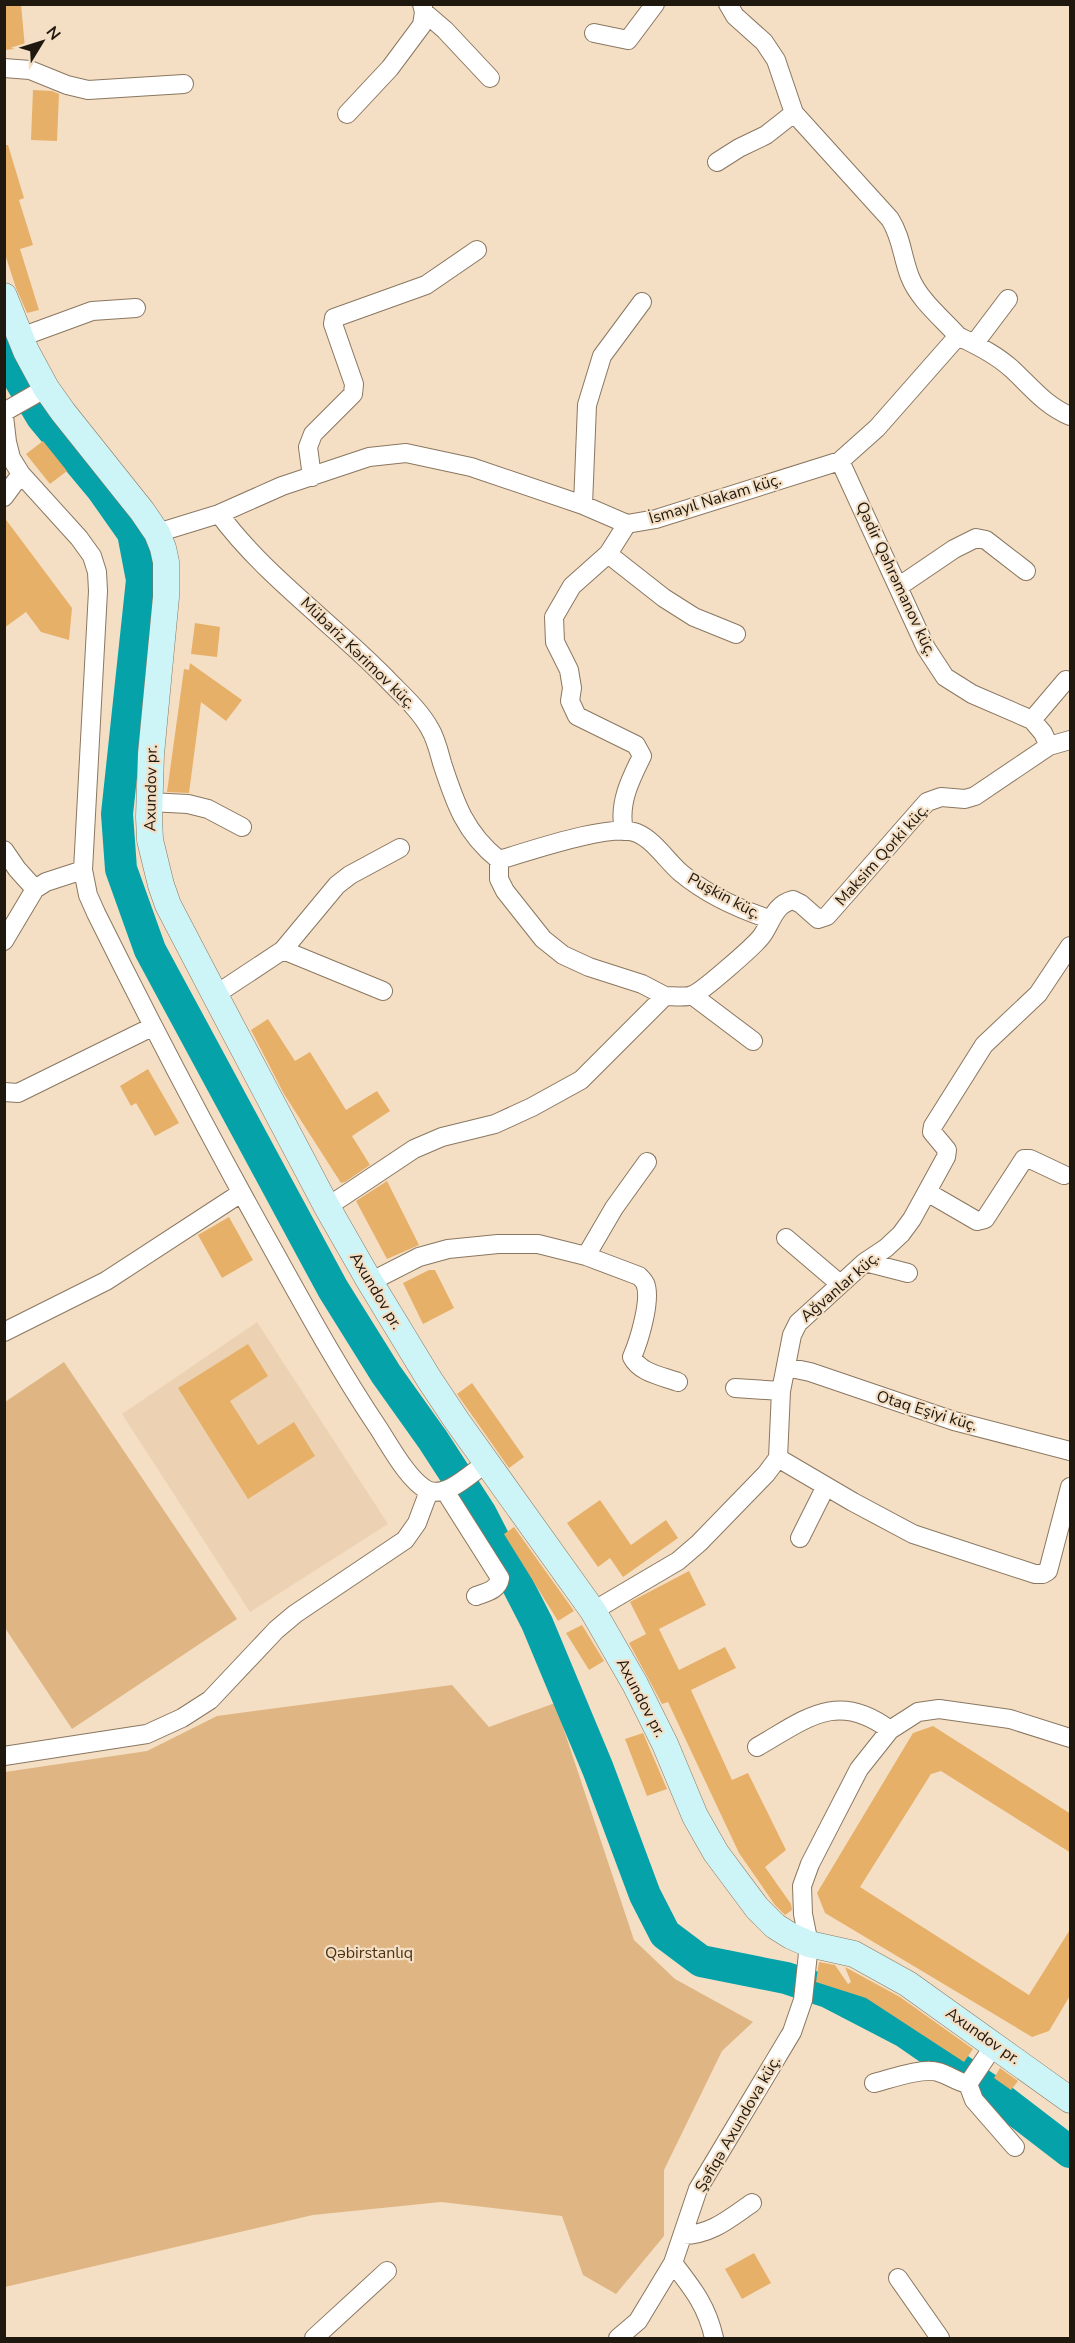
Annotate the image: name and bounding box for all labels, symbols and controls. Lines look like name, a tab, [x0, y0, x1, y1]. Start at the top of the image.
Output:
north arrow	[12, 12, 72, 72]
text: N	[41, 22, 65, 45]
street label: İsmayıl Nakam küç.	[646, 468, 784, 530]
street label: Qədir Qəhrəmanov küç.	[850, 498, 942, 660]
street label: Mübariz Kərimov küç.	[296, 592, 420, 714]
street label: Axundov pr.	[139, 745, 163, 831]
street label: Maksim Qorki küç.	[830, 799, 934, 911]
street label: Puşkin küç.	[684, 868, 764, 924]
street label: Ağvanlar küç.	[796, 1247, 884, 1327]
street label: Axundov pr.	[344, 1248, 408, 1334]
street label: Otaq Eşiyi küç.	[874, 1385, 980, 1437]
street label: Axundov pr.	[611, 1655, 671, 1741]
park label: Qəbirstanlıq	[325, 1942, 413, 1964]
street label: Axundov pr.	[941, 2002, 1025, 2070]
street label: Şəfiqə Axundova küç.	[690, 2052, 786, 2196]

